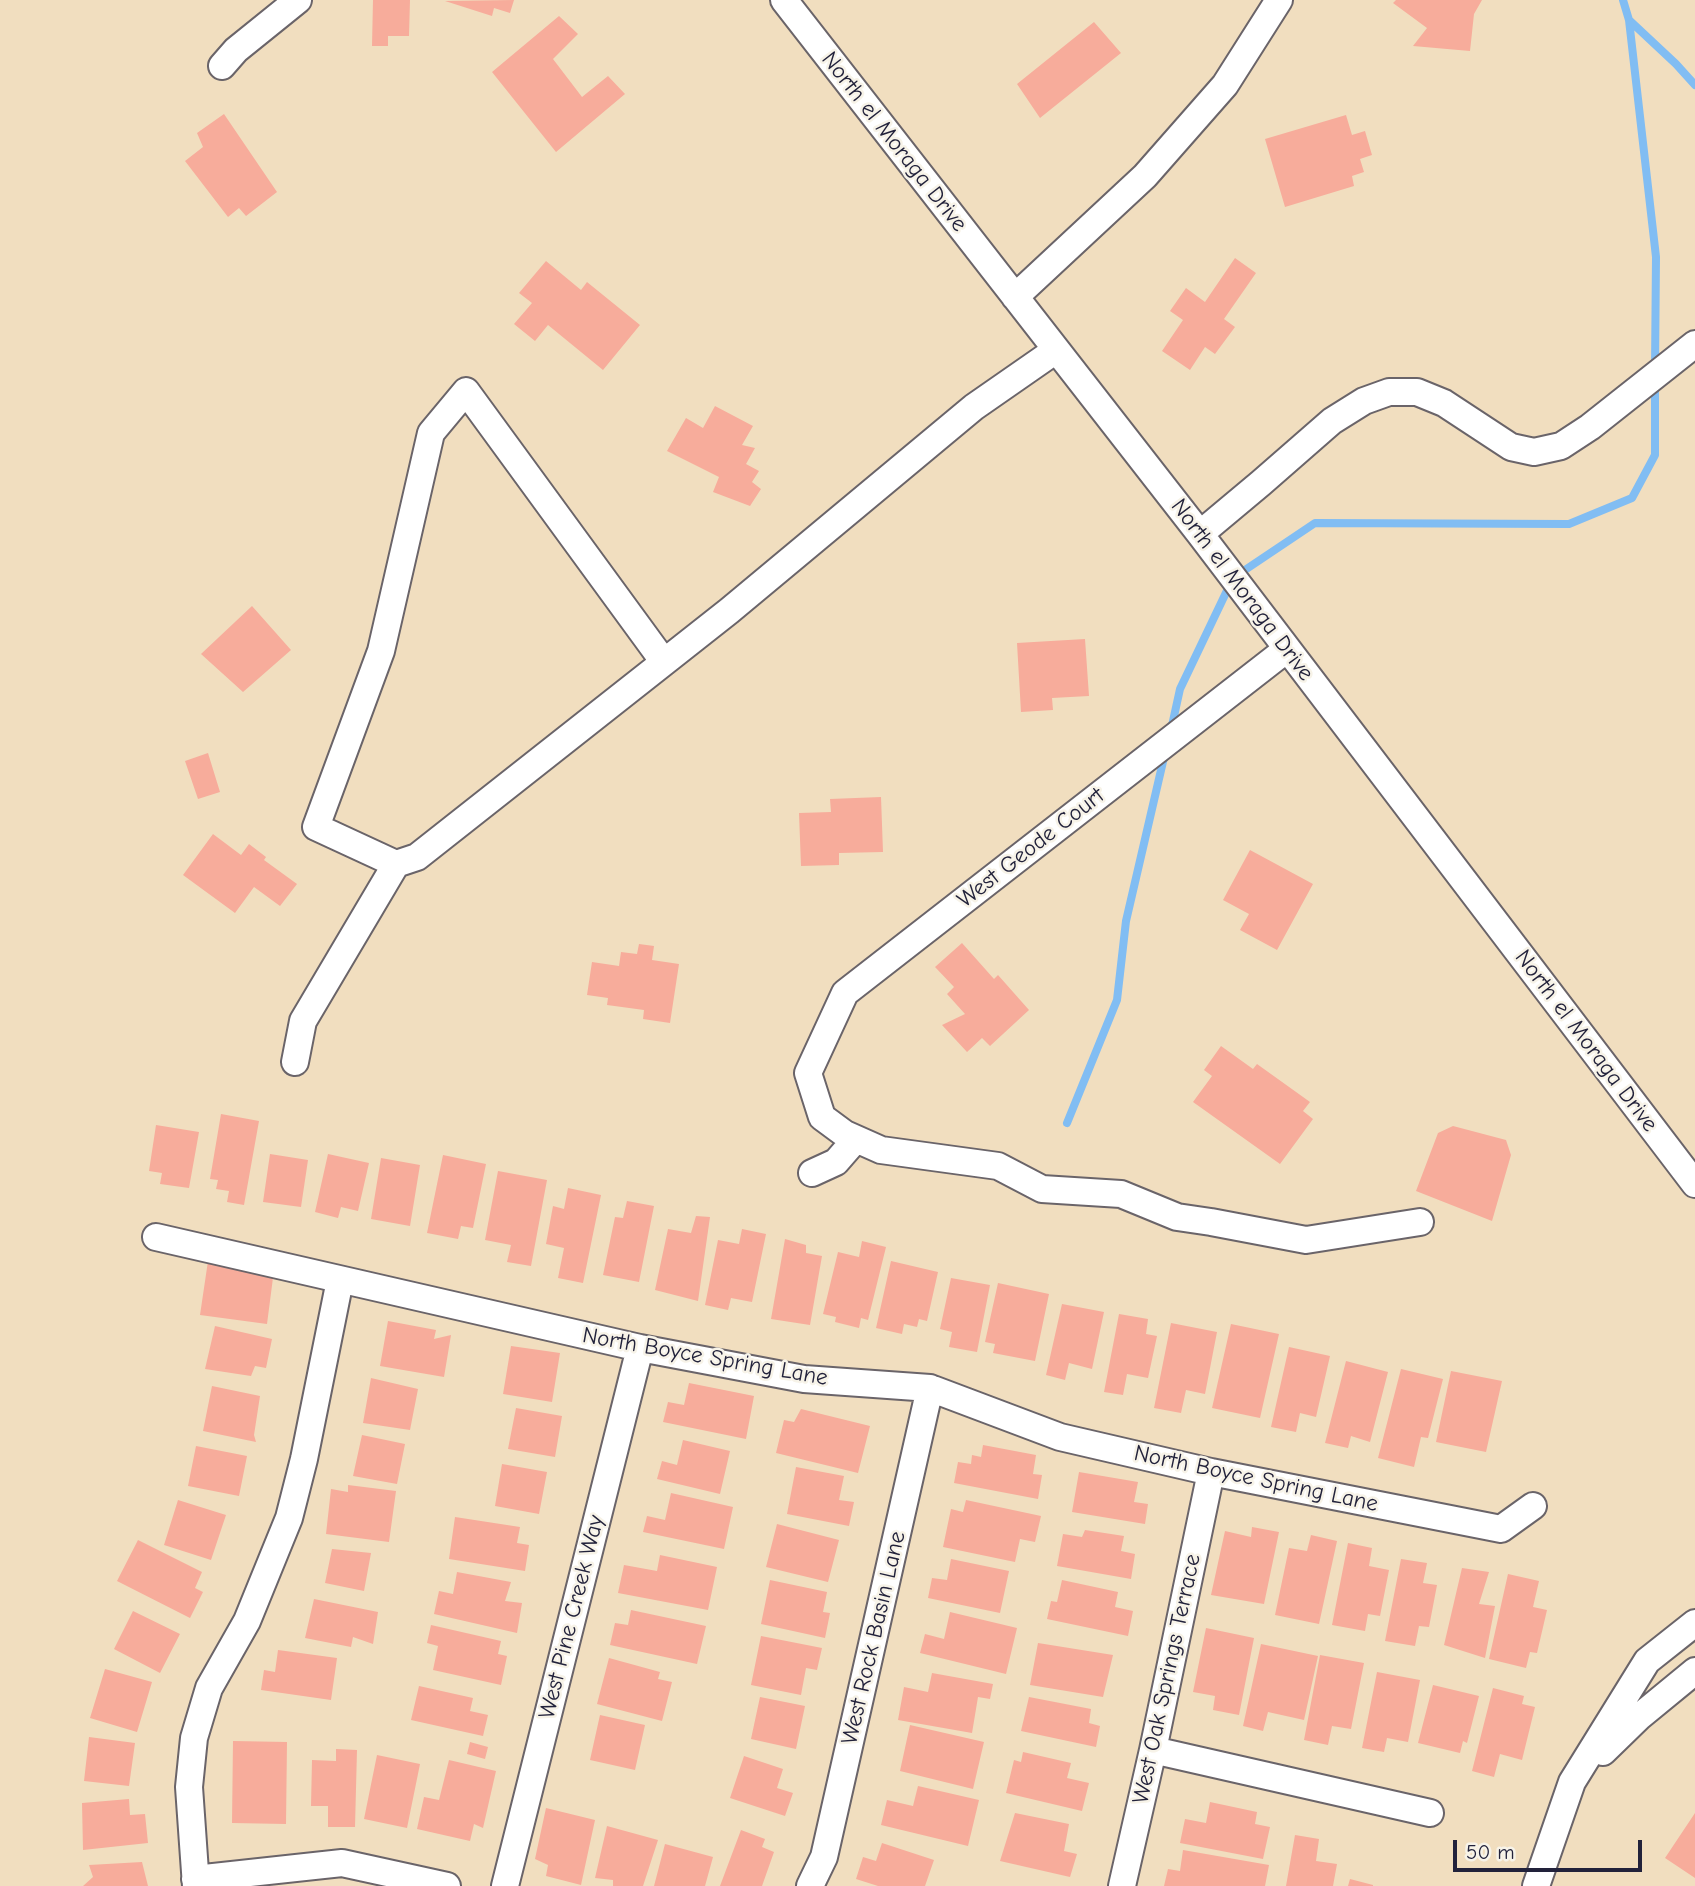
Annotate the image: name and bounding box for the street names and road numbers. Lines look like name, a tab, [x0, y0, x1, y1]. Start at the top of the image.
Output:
street label: North el Moraga Drive	[815, 47, 973, 237]
street label: North el Moraga Drive	[1165, 494, 1319, 686]
street label: West Geode Court	[952, 782, 1110, 914]
street label: North el Moraga Drive	[1509, 945, 1663, 1137]
street label: North Boyce Spring Lane	[580, 1322, 830, 1392]
street label: North Boyce Spring Lane	[1132, 1440, 1380, 1518]
street label: West Pine Creek Way	[533, 1512, 611, 1722]
street label: West Rock Basin Lane	[836, 1529, 912, 1747]
street label: West Oak Springs Terrace	[1127, 1552, 1207, 1806]

